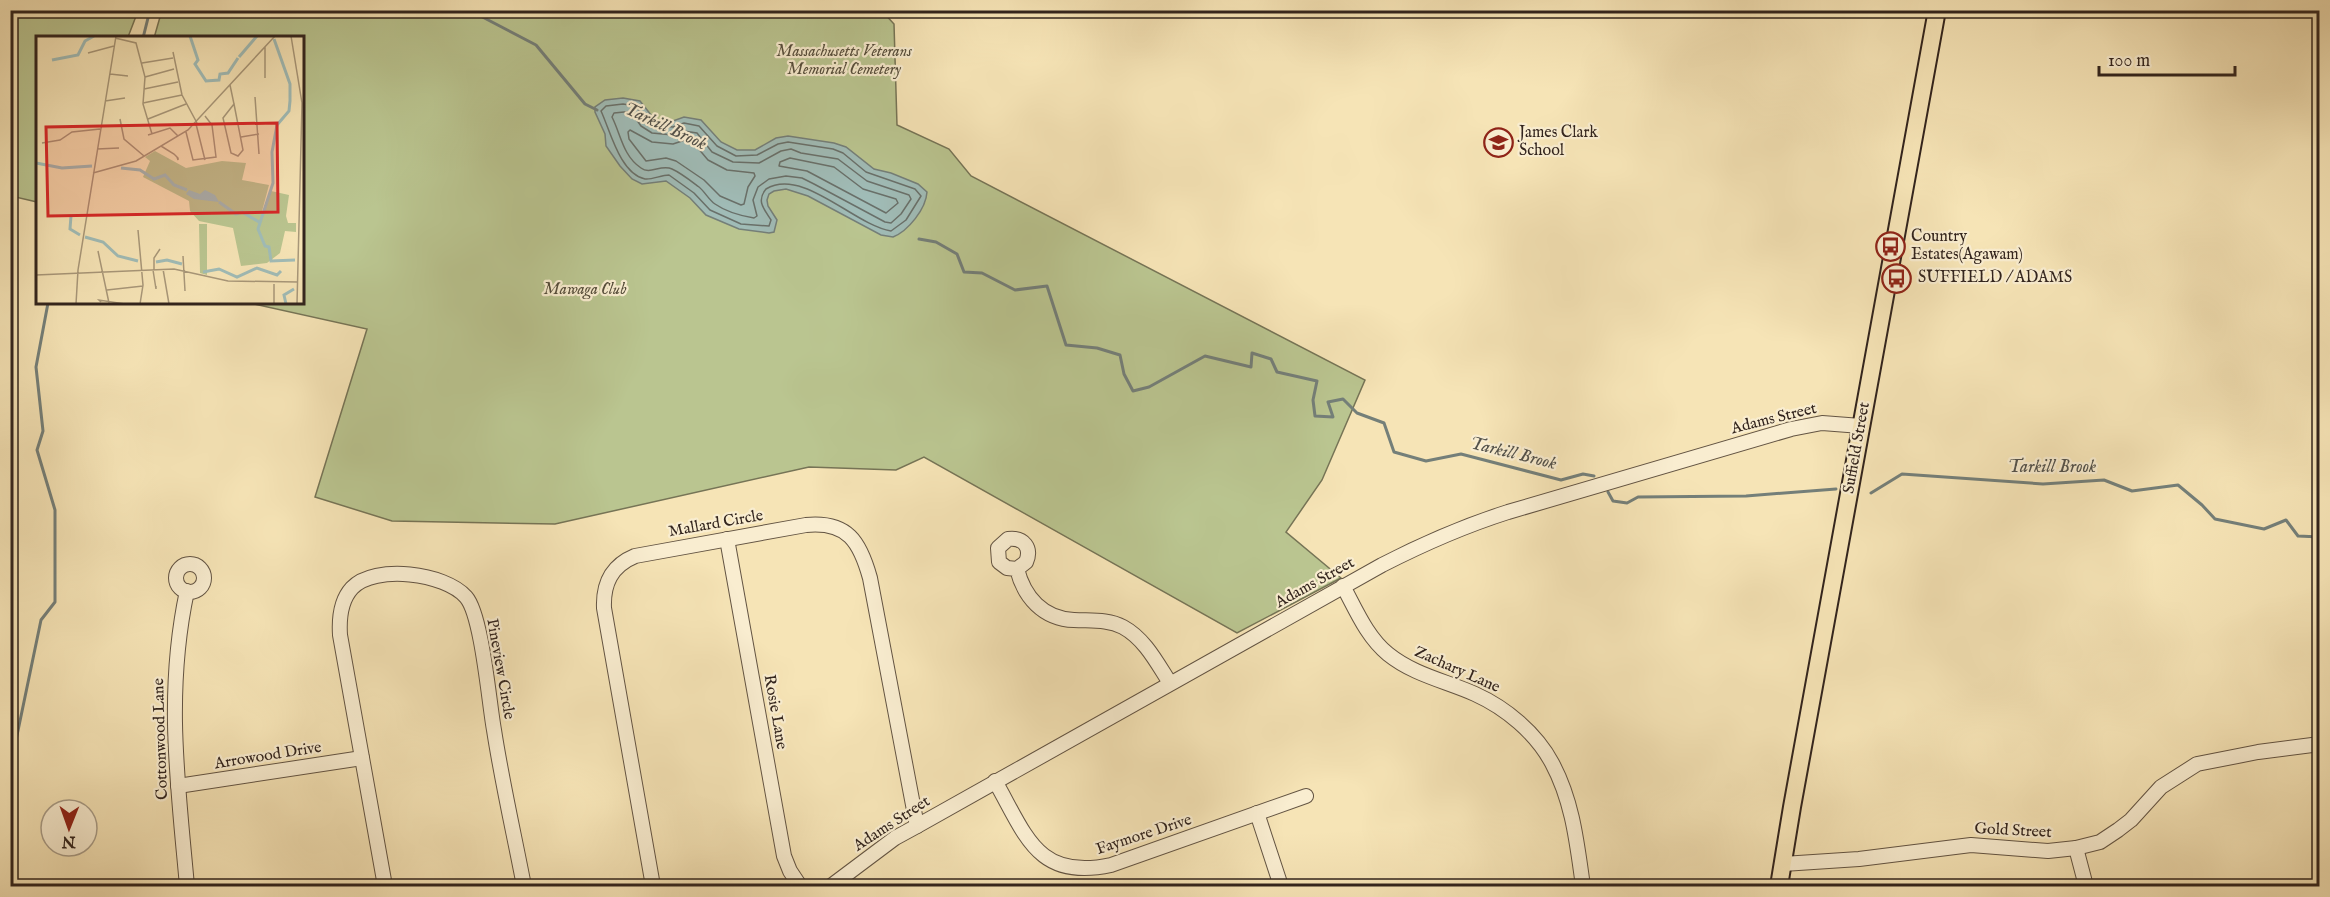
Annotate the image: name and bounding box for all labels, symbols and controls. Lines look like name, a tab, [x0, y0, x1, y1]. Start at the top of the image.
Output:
inset map	[36, 36, 304, 304]
scale bar	[2099, 39, 2236, 77]
park label: Massachusetts Veterans Memorial Cemetery	[776, 42, 912, 80]
text: 100 m	[2108, 50, 2150, 73]
water label: Tarkill Brook	[620, 98, 710, 156]
place label: James Clark School	[1517, 123, 1598, 161]
school or university icon: James Clark School	[1482, 126, 1514, 158]
place label: Country Estates(Agawam)	[1911, 227, 2023, 265]
bus stop icon: Country Estates(Agawam)	[1874, 230, 1906, 262]
bus stop icon: SUFFIELD / ADAMS	[1881, 262, 1913, 294]
place label: SUFFIELD / ADAMS	[1918, 268, 2072, 288]
park label: Mawaga Club	[544, 280, 627, 300]
street label: Adams Street	[1728, 399, 1819, 440]
street label: Suffield Street	[1839, 400, 1875, 495]
water label: Tarkill Brook	[1467, 432, 1559, 476]
water label: Tarkill Brook	[2008, 456, 2096, 479]
street label: Mallard Circle	[667, 506, 765, 542]
street label: Adams Street	[1271, 553, 1359, 613]
street label: Pineview Circle	[481, 617, 519, 721]
street label: Zachary Lane	[1411, 642, 1503, 698]
street label: Rosie Lane	[759, 673, 791, 751]
street label: Cottonwood Lane	[149, 678, 173, 800]
street label: Arrowood Drive	[212, 738, 323, 774]
street label: Adams Street	[849, 792, 935, 857]
north arrow	[39, 798, 99, 858]
street label: Faymore Drive	[1094, 810, 1194, 860]
street label: Gold Street	[1974, 819, 2053, 843]
text: N	[62, 831, 77, 851]

